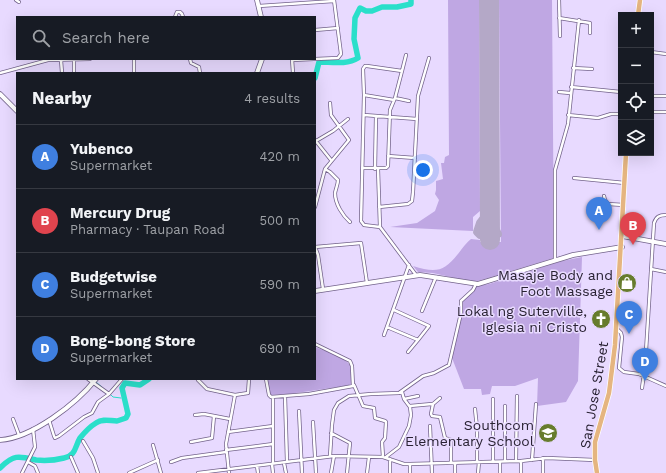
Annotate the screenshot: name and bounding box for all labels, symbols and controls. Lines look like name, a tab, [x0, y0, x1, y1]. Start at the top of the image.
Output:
map controls	[618, 12, 654, 156]
button: +	[618, 12, 654, 48]
search box	[16, 16, 316, 60]
icon: search	[30, 27, 52, 49]
text: Search here	[62, 29, 150, 47]
button: −	[618, 48, 654, 84]
button: locate	[618, 84, 654, 120]
text: Nearby	[32, 88, 91, 108]
text: 4 results	[244, 91, 300, 106]
button: layers	[618, 120, 654, 156]
text: Yubenco	[70, 140, 133, 158]
text: A	[41, 149, 49, 164]
text: 420 m	[260, 149, 300, 164]
text: Supermarket	[70, 158, 152, 173]
your location	[413, 160, 433, 180]
pin: A	[586, 197, 612, 230]
text: Mercury Drug	[70, 204, 170, 222]
pin: B	[620, 212, 646, 245]
text: B	[41, 213, 49, 228]
text: 500 m	[259, 213, 300, 228]
text: Pharmacy · Taupan Road	[70, 222, 225, 237]
place label: Masaje Body and Foot Massage	[498, 267, 613, 299]
text: Budgetwise	[70, 268, 157, 286]
shop icon: Masaje Body and Foot Massage	[616, 272, 638, 294]
text: C	[41, 277, 49, 292]
text: 590 m	[260, 277, 300, 292]
text: Supermarket	[70, 286, 152, 301]
pin: C	[616, 301, 642, 334]
place label: Lokal ng Suterville, Iglesia ni Cristo	[457, 303, 587, 335]
church icon: Lokal ng Suterville, Iglesia ni Cristo	[590, 308, 612, 330]
text: Bong-bong Store	[70, 332, 195, 350]
street label: San Jose Street	[577, 340, 611, 450]
text: D	[40, 341, 50, 356]
text: 690 m	[259, 341, 300, 356]
pin: D	[632, 348, 658, 381]
text: Supermarket	[70, 350, 152, 365]
place label: Southcom Elementary School	[405, 417, 535, 449]
school or university icon: Southcom Elementary School	[537, 422, 559, 444]

